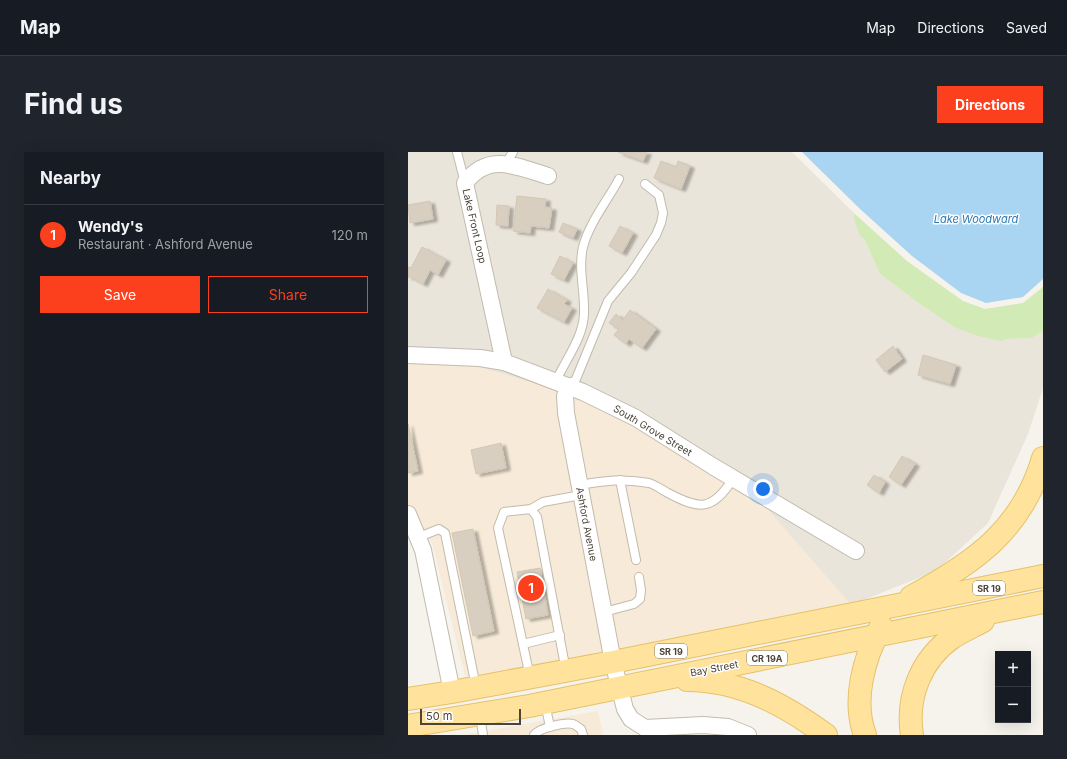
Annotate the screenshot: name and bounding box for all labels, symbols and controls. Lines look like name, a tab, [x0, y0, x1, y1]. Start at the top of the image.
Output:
text: Map	[20, 16, 61, 39]
text: Map	[866, 19, 895, 36]
text: Directions	[917, 19, 984, 36]
text: Saved	[1006, 19, 1047, 36]
button: Directions	[937, 86, 1043, 123]
text: Find us	[24, 87, 123, 121]
text: Nearby	[40, 168, 101, 188]
street label: Lake Front Loop	[461, 188, 489, 264]
water label: Lake Woodward	[934, 212, 1019, 226]
text: Wendy's	[78, 217, 143, 236]
text: 1	[50, 227, 56, 243]
text: 120 m	[332, 227, 368, 243]
text: Restaurant · Ashford Avenue	[78, 236, 253, 252]
button: Save	[40, 276, 200, 313]
button: Share	[208, 276, 368, 313]
street label: South Grove Street	[612, 402, 695, 459]
your location	[753, 479, 773, 499]
street label: Ashford Avenue	[574, 486, 600, 562]
pin: 1	[518, 573, 544, 603]
road number: SR 19	[973, 581, 1005, 595]
road number: SR 19	[655, 644, 687, 658]
road number: CR 19A	[747, 651, 787, 665]
map controls	[995, 651, 1031, 723]
button: +	[995, 651, 1031, 687]
street label: Bay Street	[689, 657, 740, 679]
button: −	[995, 687, 1031, 723]
scale bar	[420, 707, 521, 726]
text: 50 m	[426, 709, 452, 723]

